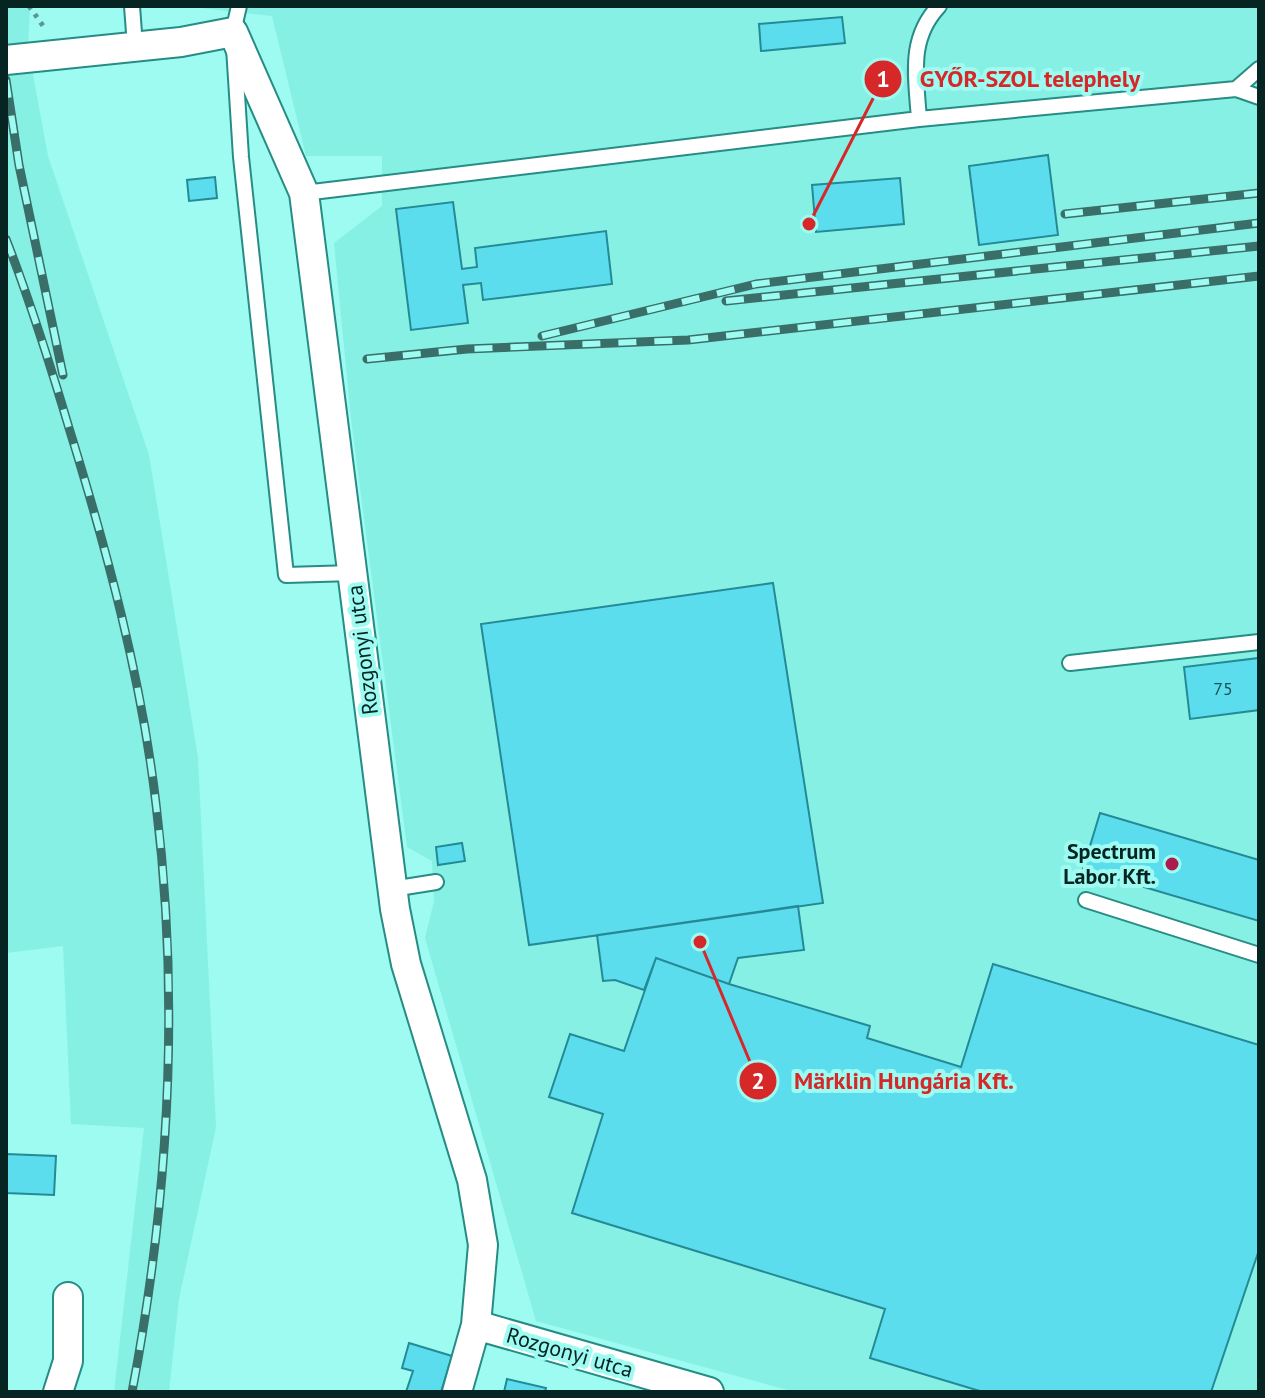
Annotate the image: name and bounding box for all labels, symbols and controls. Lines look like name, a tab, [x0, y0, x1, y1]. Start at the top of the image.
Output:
callout: GYŐR-SZOL telephely	[863, 55, 1157, 103]
text: 1	[876, 63, 890, 94]
text: GYŐR-SZOL telephely	[920, 63, 1141, 94]
street label: Rozgonyi utca	[340, 584, 384, 716]
house number: 75	[1213, 677, 1233, 700]
place label: Spectrum Labor Kft.	[1063, 837, 1156, 890]
marker: Spectrum Labor Kft.	[1163, 855, 1181, 873]
callout: Märklin Hungária Kft.	[738, 1057, 1030, 1105]
text: 2	[751, 1065, 765, 1096]
text: Märklin Hungária Kft.	[794, 1065, 1014, 1096]
street label: Rozgonyi utca	[503, 1321, 637, 1383]

